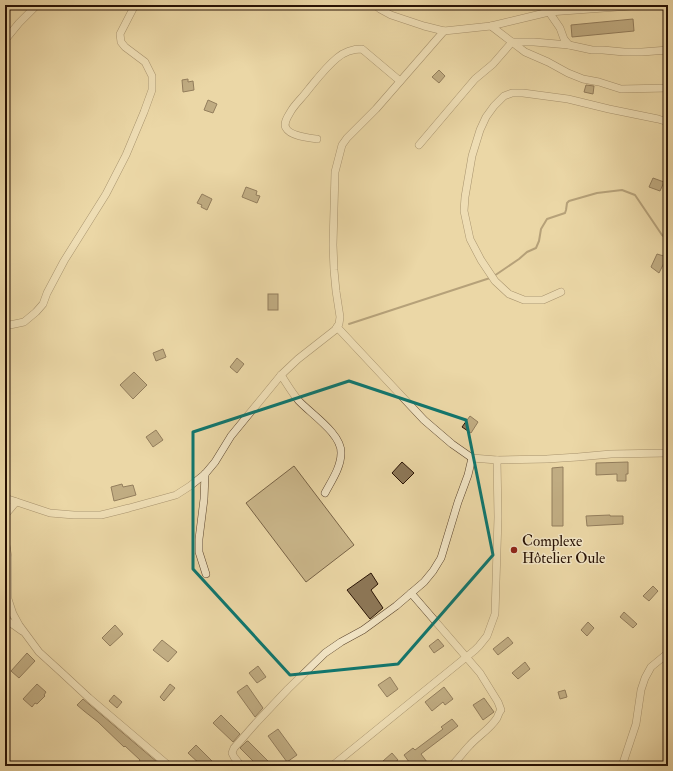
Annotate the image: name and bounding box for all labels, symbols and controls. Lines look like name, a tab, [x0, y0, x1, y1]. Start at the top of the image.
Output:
place label: Complexe Hôtelier Oule	[522, 532, 605, 568]
marker: Complexe Hôtelier Oule	[509, 545, 519, 555]

